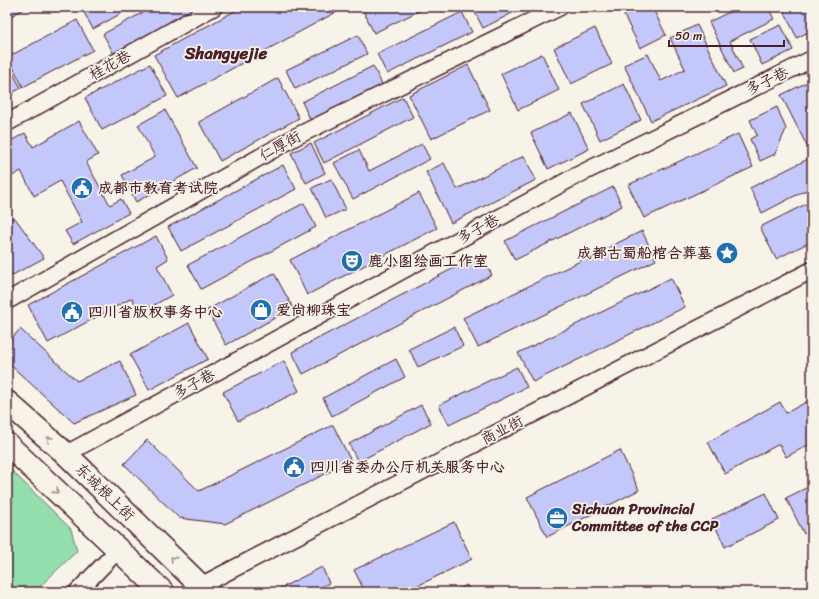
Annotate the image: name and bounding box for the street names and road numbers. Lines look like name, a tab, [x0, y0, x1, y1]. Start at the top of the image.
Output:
street label: 桂花巷	[84, 43, 136, 87]
street label: 多子巷	[741, 59, 793, 103]
street label: 仁厚街	[254, 124, 306, 168]
street label: 多子巷	[452, 207, 504, 251]
street label: 多子巷	[168, 362, 220, 406]
street label: 商业街	[476, 408, 528, 452]
street label: 东城根上街	[69, 457, 141, 527]

